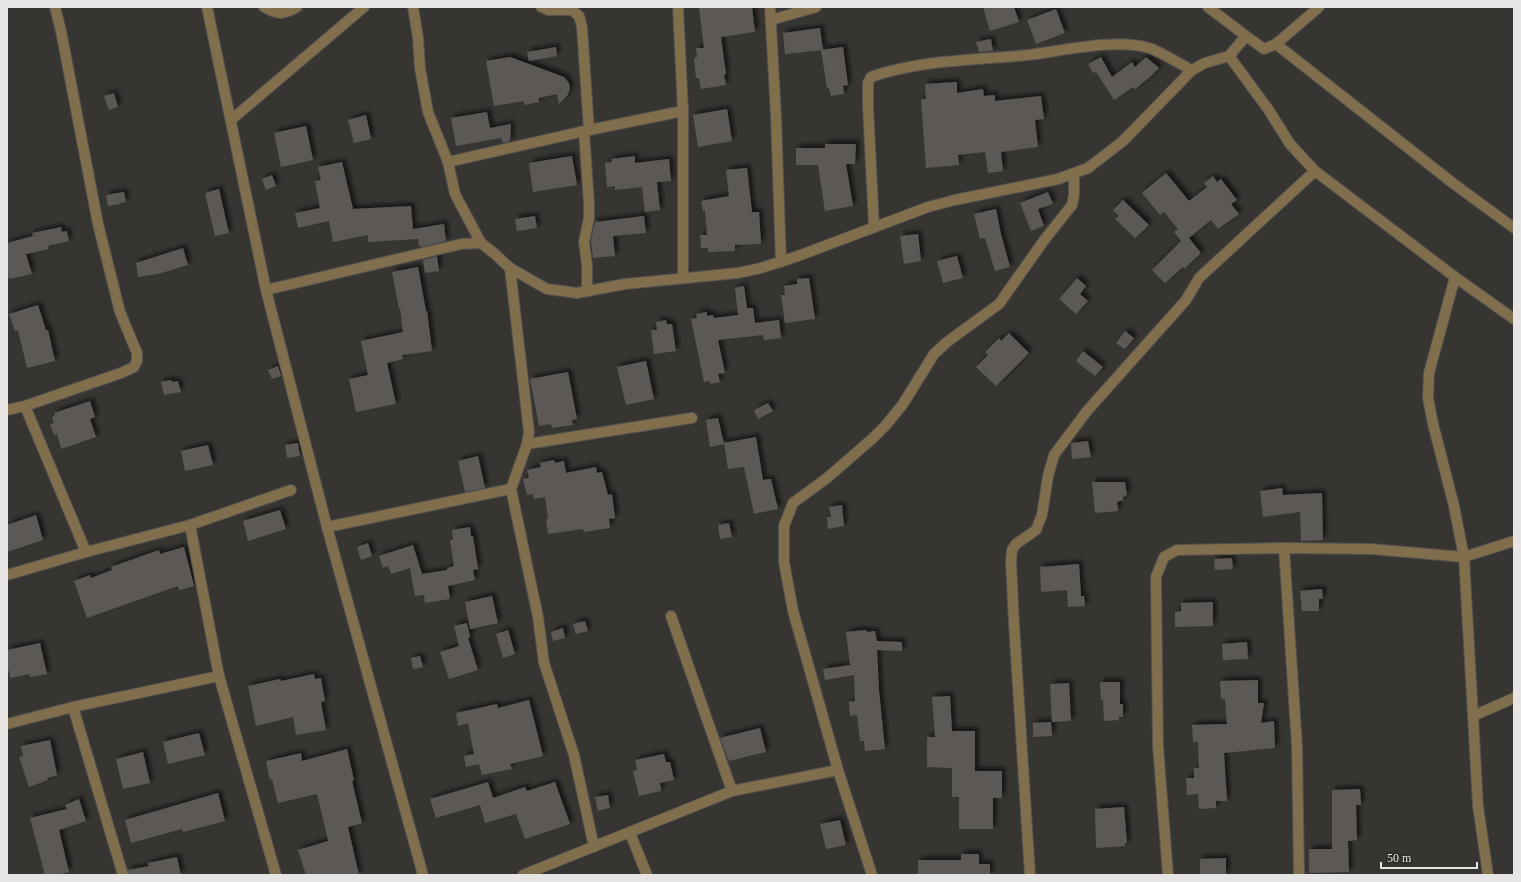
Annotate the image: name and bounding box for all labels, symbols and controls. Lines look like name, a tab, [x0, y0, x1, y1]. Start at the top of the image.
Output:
scale bar	[1381, 844, 1477, 870]
text: 50 m	[1387, 851, 1412, 865]

